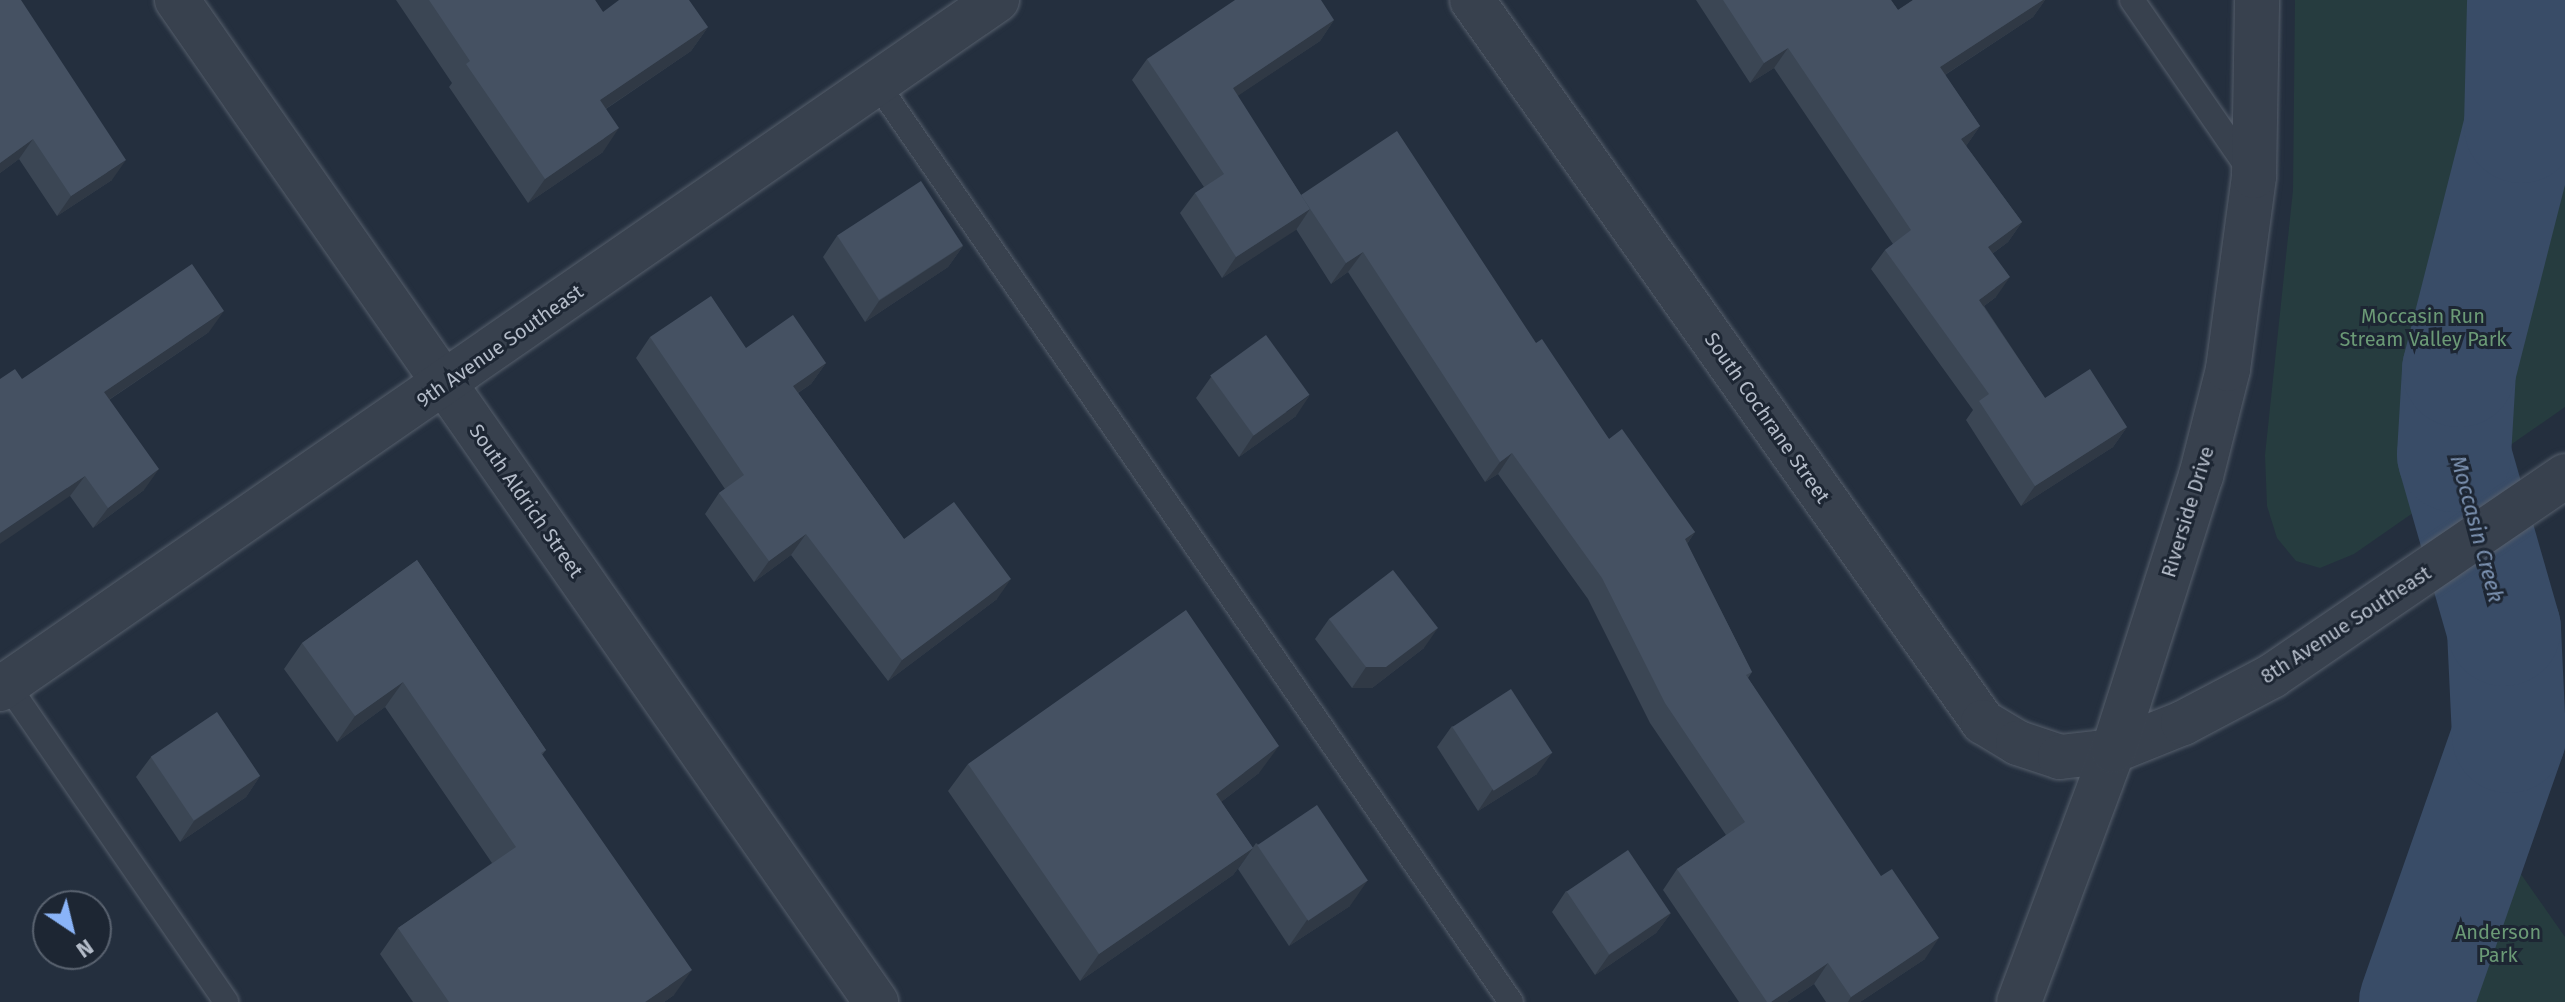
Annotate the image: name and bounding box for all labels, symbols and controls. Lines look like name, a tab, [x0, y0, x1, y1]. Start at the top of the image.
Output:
street label: 9th Avenue Southeast	[412, 280, 588, 412]
park label: Moccasin Run Stream Valley Park	[2339, 304, 2507, 351]
street label: South Cochrane Street	[1699, 328, 1835, 508]
street label: South Aldrich Street	[464, 420, 588, 582]
street label: Riverside Drive	[2157, 444, 2219, 580]
water label: Moccasin Creek	[2445, 453, 2509, 605]
street label: 8th Avenue Southeast	[2256, 561, 2436, 689]
north arrow	[32, 890, 112, 970]
park label: Anderson Park	[2455, 920, 2541, 967]
text: N	[71, 933, 99, 964]

